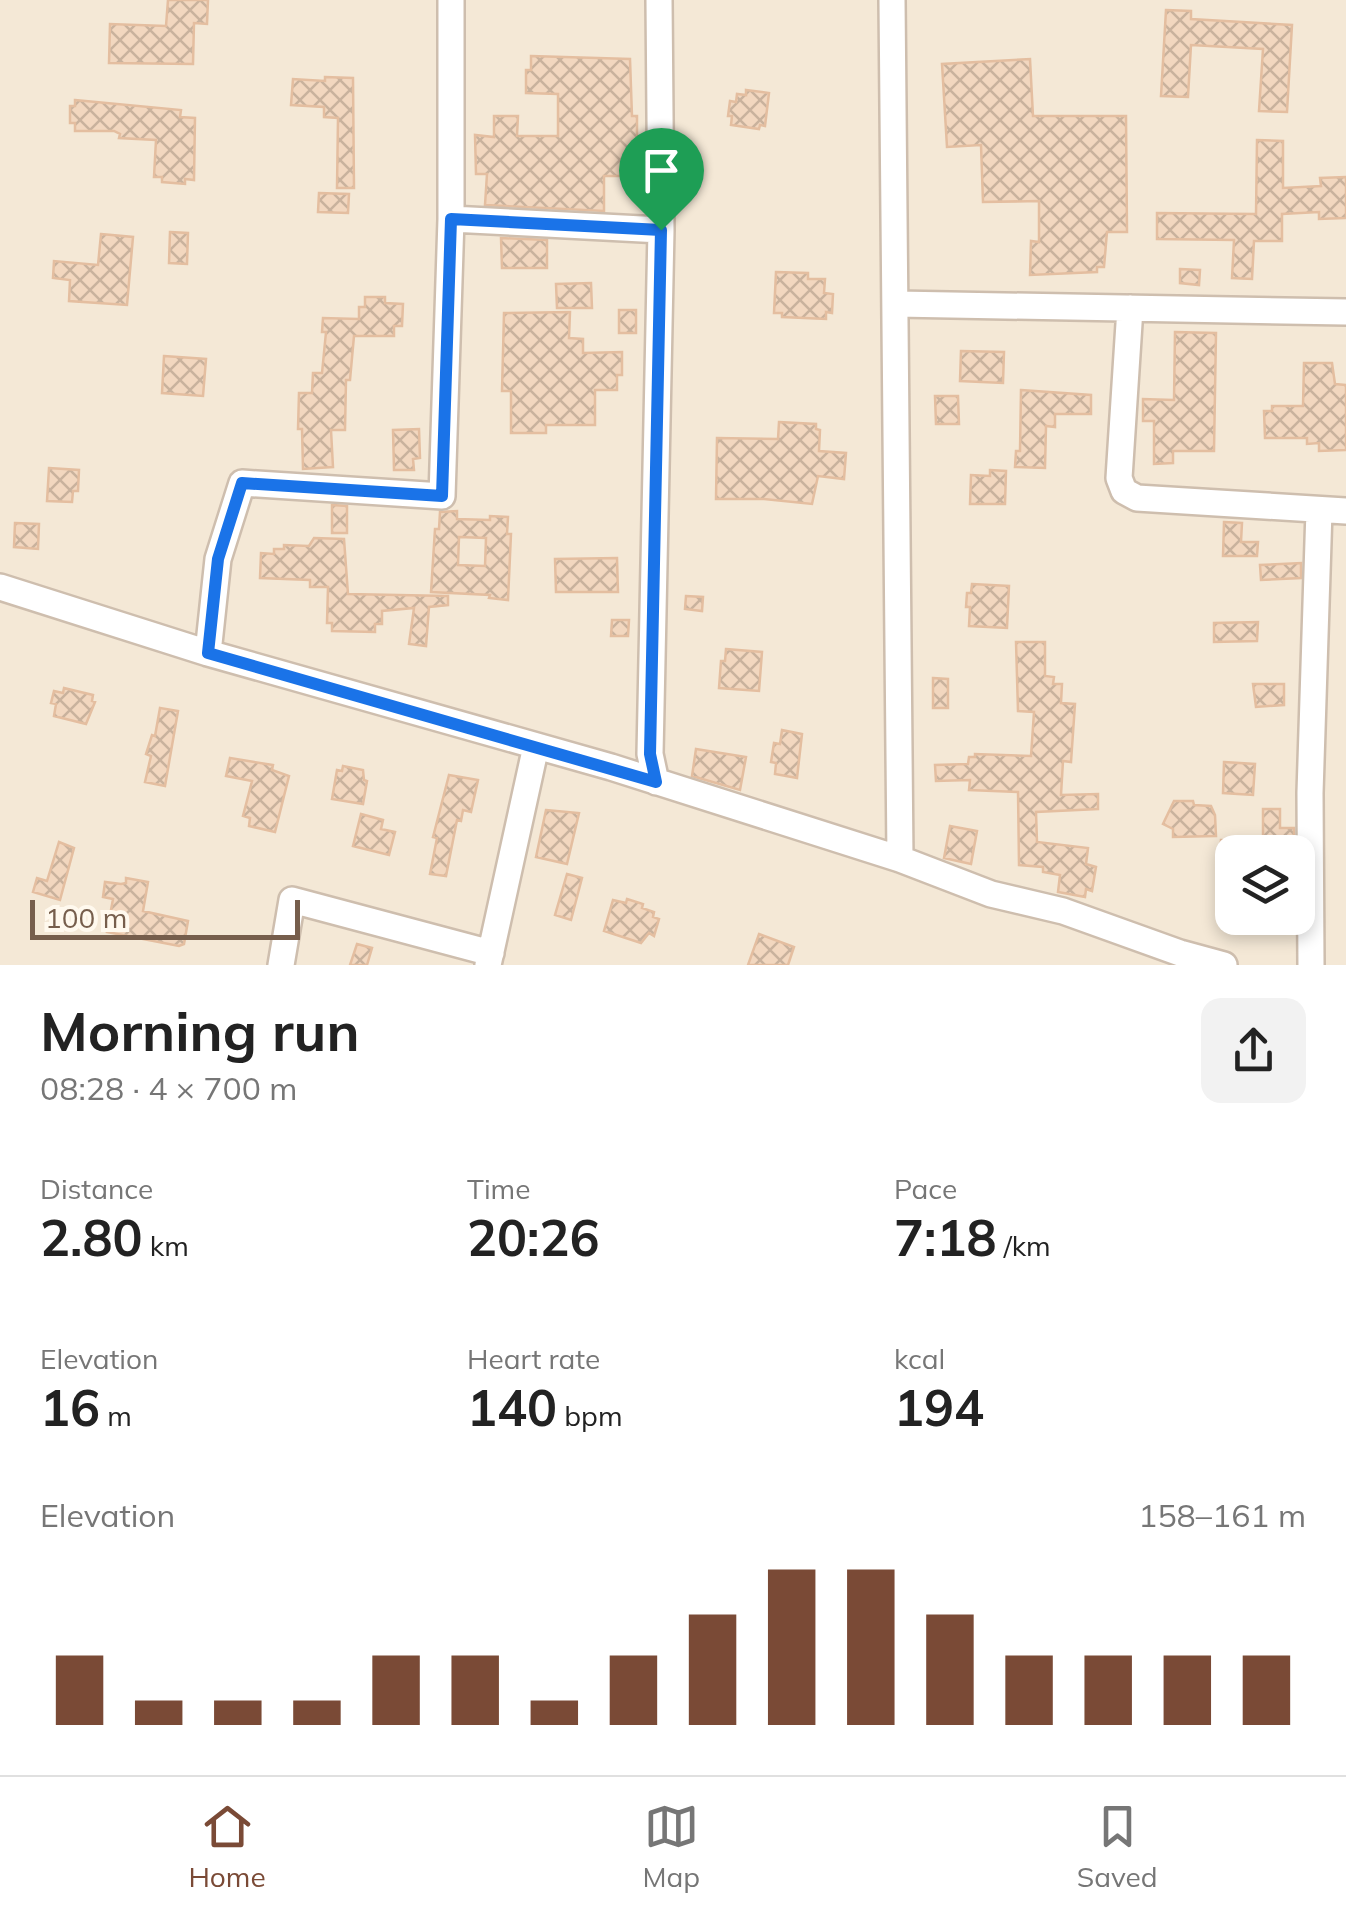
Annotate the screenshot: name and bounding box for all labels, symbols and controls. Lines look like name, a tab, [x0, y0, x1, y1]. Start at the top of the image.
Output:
pin	[619, 128, 704, 231]
icon: arrive	[634, 143, 689, 198]
map controls	[1215, 835, 1315, 935]
button: layers	[1215, 835, 1315, 935]
scale bar	[30, 895, 300, 940]
text: 100 m	[45, 900, 127, 935]
text: Morning run	[40, 996, 360, 1065]
button: share	[1201, 998, 1306, 1103]
text: 08:28 · 4 × 700 m	[40, 1068, 297, 1108]
text: Distance	[40, 1171, 153, 1206]
text: Time	[467, 1171, 530, 1206]
text: Pace	[894, 1171, 957, 1206]
text: 2.80	[40, 1206, 142, 1269]
text: 20:26	[467, 1206, 599, 1269]
text: 7:18	[894, 1206, 996, 1269]
text: km	[142, 1228, 189, 1263]
text: /km	[996, 1228, 1051, 1263]
text: Elevation	[40, 1341, 158, 1376]
text: Heart rate	[467, 1341, 600, 1376]
text: kcal	[894, 1341, 945, 1376]
text: 16	[40, 1376, 100, 1439]
text: 140	[467, 1376, 557, 1439]
text: 194	[894, 1376, 984, 1439]
text: m	[100, 1398, 132, 1433]
text: bpm	[557, 1398, 623, 1433]
text: Elevation	[40, 1495, 175, 1535]
text: 158–161 m	[1138, 1495, 1306, 1535]
tab: Home	[188, 1799, 266, 1894]
tab: Map	[642, 1799, 700, 1894]
tab: Saved	[1077, 1799, 1158, 1894]

